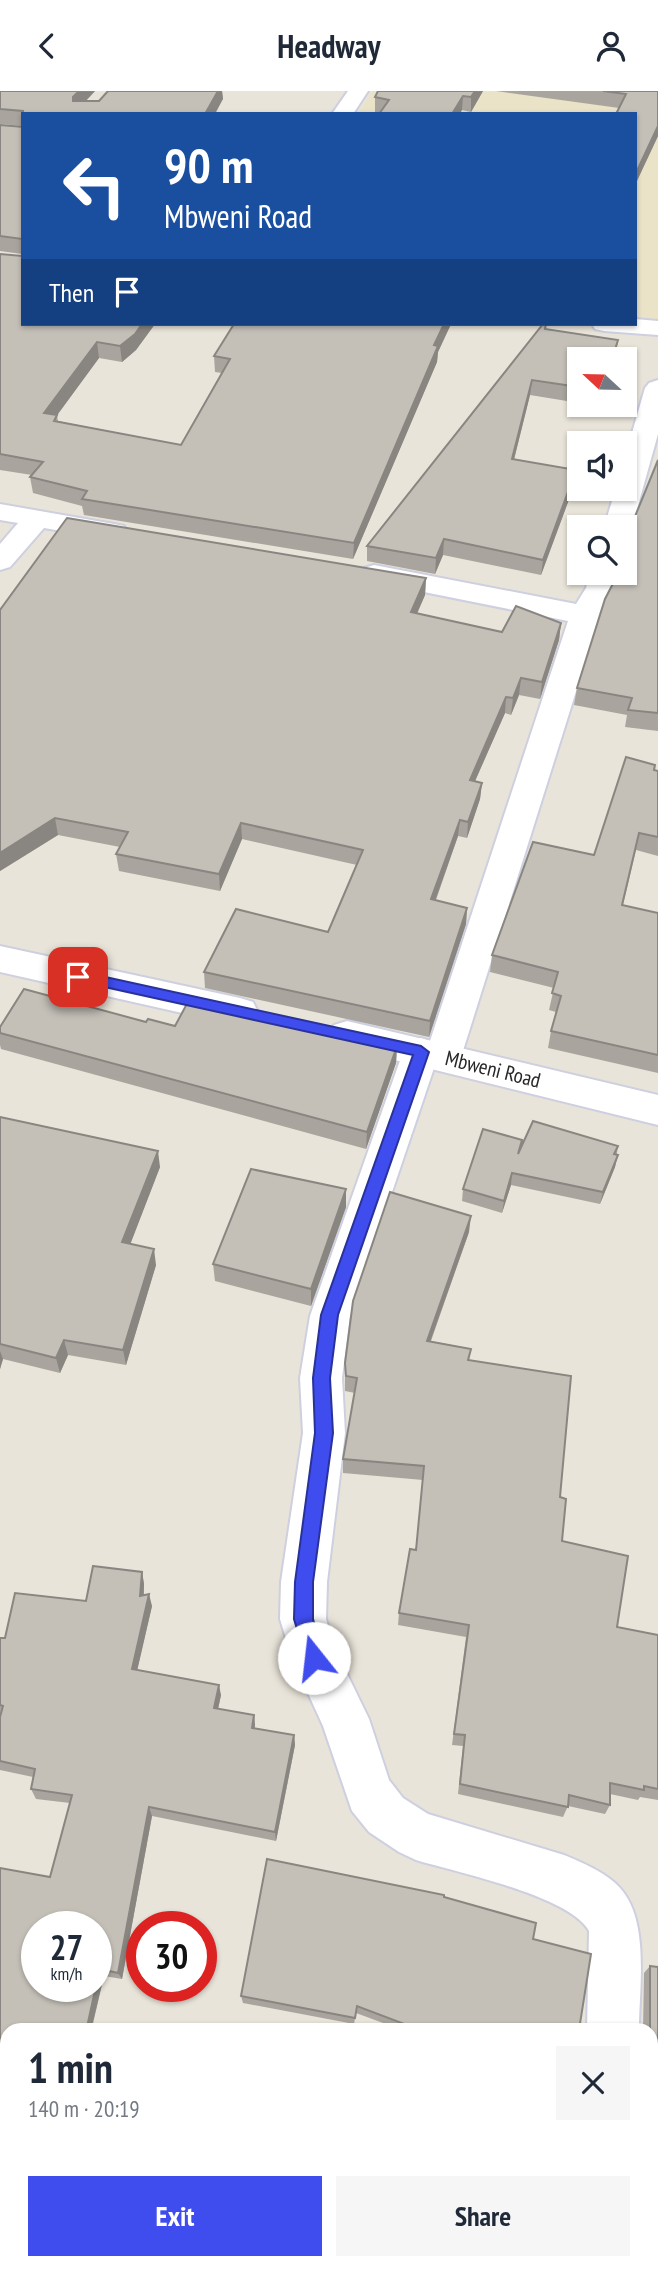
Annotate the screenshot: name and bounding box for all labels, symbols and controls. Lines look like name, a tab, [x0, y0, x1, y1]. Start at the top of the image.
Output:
text: Headway	[277, 25, 381, 67]
icon: back	[28, 27, 66, 65]
icon: person	[592, 27, 630, 65]
text: 90 m	[164, 133, 253, 197]
icon: left	[49, 140, 140, 231]
text: Mbweni Road	[164, 195, 312, 237]
icon: arrive	[108, 273, 146, 311]
text: Then	[49, 276, 94, 309]
north arrow	[567, 347, 637, 417]
map controls	[567, 347, 637, 585]
button: sound	[567, 431, 637, 501]
button: search	[567, 515, 637, 585]
pin	[48, 947, 108, 1007]
icon: arrive	[59, 958, 97, 996]
street label: Mbweni Road	[443, 1044, 543, 1094]
position arrow	[277, 1621, 351, 1695]
speed limit sign: 30	[126, 1911, 217, 2002]
text: 27	[50, 1924, 83, 1970]
text: km/h	[51, 1962, 82, 1985]
text: 1 min	[28, 2040, 113, 2095]
button: close	[556, 2046, 630, 2120]
text: 140 m · 20:19	[28, 2094, 140, 2123]
button: Exit	[28, 2176, 322, 2256]
button: Share	[336, 2176, 630, 2256]

